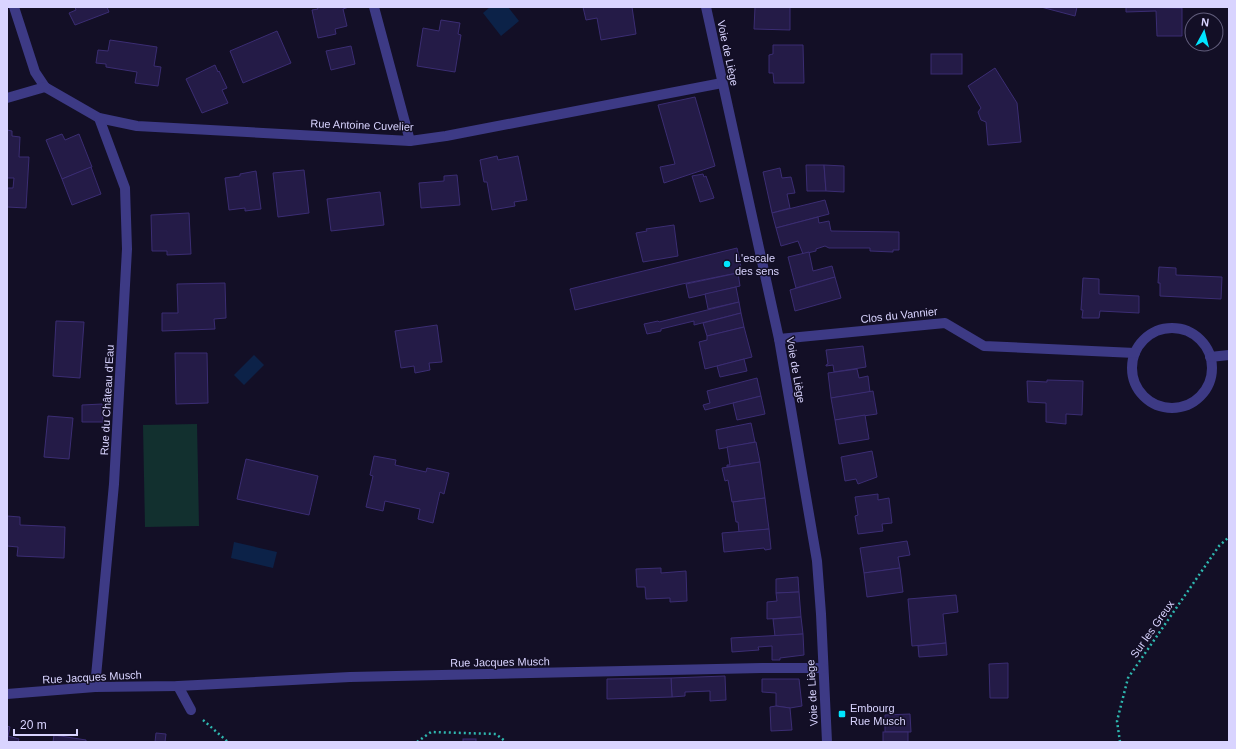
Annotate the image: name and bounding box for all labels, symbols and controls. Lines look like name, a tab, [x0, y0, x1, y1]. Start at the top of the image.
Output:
north arrow	[1184, 12, 1224, 52]
text: N	[1201, 16, 1210, 29]
street label: Voie de Liège	[715, 19, 741, 87]
street label: Rue Antoine Cuvelier	[310, 117, 414, 133]
place label: L'escale des sens	[735, 252, 780, 277]
marker: L'escale des sens	[722, 259, 732, 269]
street label: Clos du Vannier	[860, 305, 938, 325]
street label: Voie de Liège	[784, 336, 808, 404]
street label: Rue du Château d'Eau	[98, 344, 116, 456]
street label: Sur les Greux	[1128, 598, 1176, 660]
street label: Rue Jacques Musch	[450, 655, 550, 669]
street label: Voie de Liège	[804, 659, 820, 727]
street label: Rue Jacques Musch	[42, 668, 142, 686]
place label: Embourg Rue Musch	[850, 702, 906, 727]
marker: Embourg Rue Musch	[837, 709, 847, 719]
scale bar	[14, 711, 77, 737]
text: 20 m	[20, 718, 47, 732]

